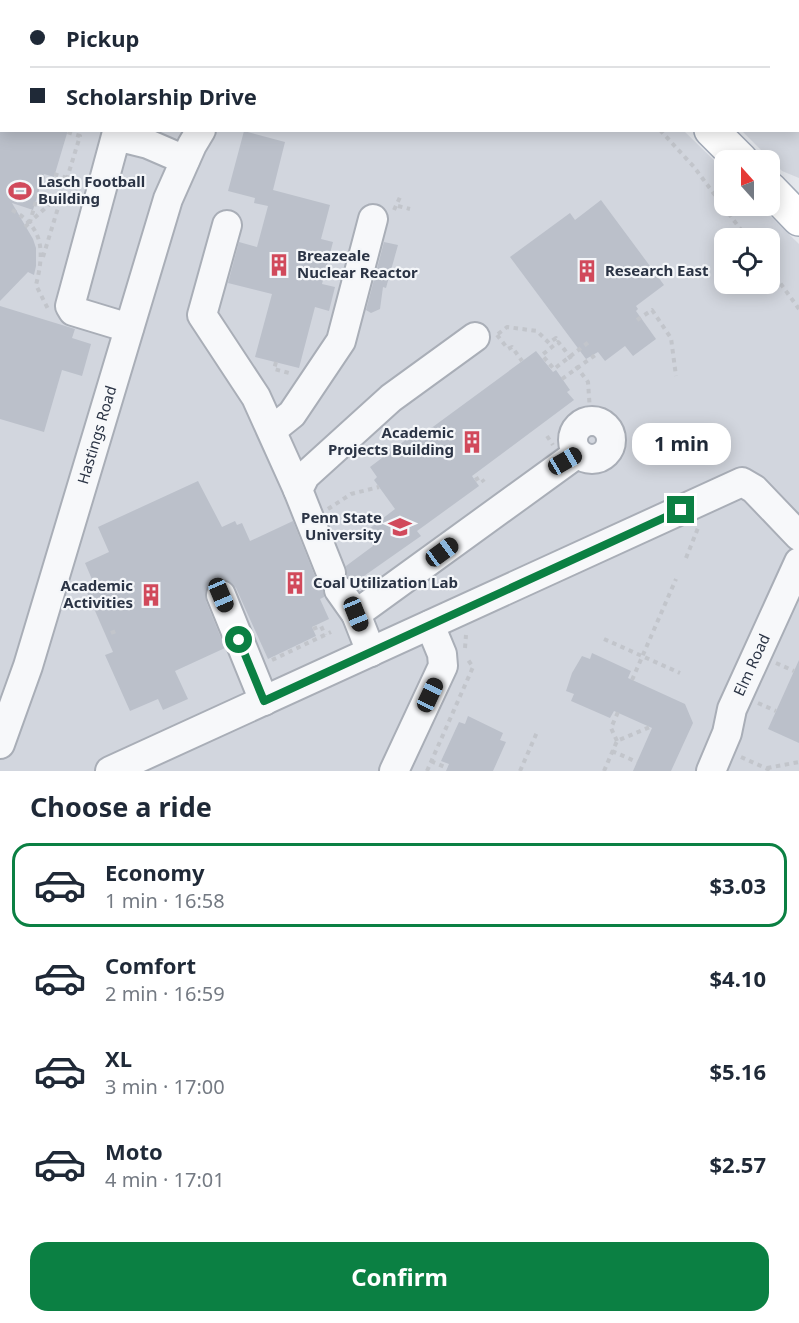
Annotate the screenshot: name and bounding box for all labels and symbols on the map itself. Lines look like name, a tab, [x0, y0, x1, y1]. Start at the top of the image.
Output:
north arrow	[714, 150, 780, 216]
place label: Lasch Football Building	[38, 171, 145, 208]
sports icon: Lasch Football Building	[7, 178, 33, 204]
place label: Breazeale Nuclear Reactor	[297, 245, 418, 282]
building icon: Breazeale Nuclear Reactor	[266, 252, 292, 278]
building icon: Research East	[574, 258, 600, 284]
place label: Research East	[605, 260, 709, 280]
street label: Hastings Road	[72, 383, 120, 486]
place label: Academic Projects Building	[328, 422, 454, 459]
callout: 1 min	[632, 423, 730, 465]
building icon: Academic Projects Building	[459, 429, 485, 455]
car	[545, 444, 585, 478]
route end	[667, 496, 694, 523]
place label: Penn State University	[301, 507, 382, 544]
school or university icon: Penn State University	[387, 514, 413, 540]
car	[422, 534, 462, 570]
building icon: Coal Utilization Lab	[282, 570, 308, 596]
place label: Coal Utilization Lab	[313, 572, 458, 592]
place label: Academic Activities	[61, 575, 133, 612]
car	[206, 575, 236, 615]
building icon: Academic Activities	[138, 582, 164, 608]
car	[341, 594, 371, 634]
route start	[225, 626, 252, 653]
street label: Elm Road	[728, 630, 774, 699]
car	[414, 675, 446, 715]

